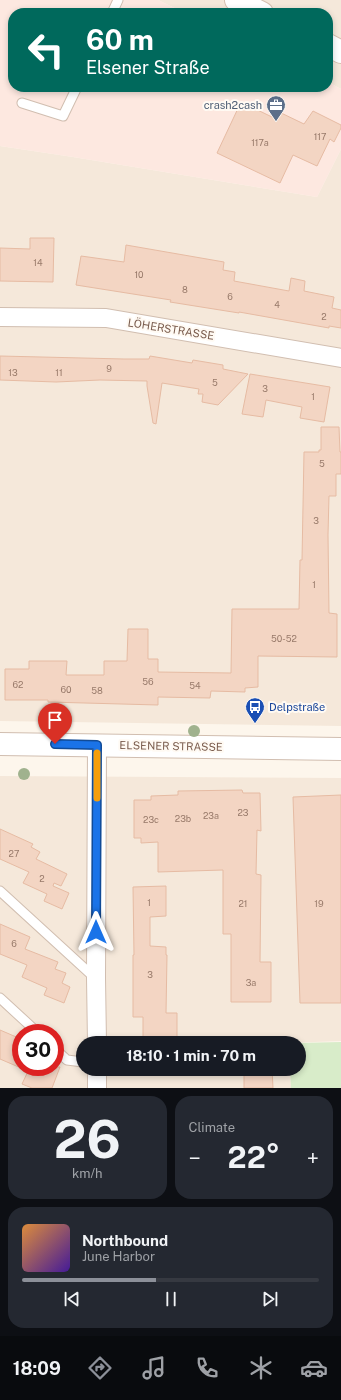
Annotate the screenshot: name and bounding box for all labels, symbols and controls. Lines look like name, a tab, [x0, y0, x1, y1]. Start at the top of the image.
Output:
text: 60 m	[86, 23, 154, 56]
icon: left	[20, 24, 72, 76]
text: Elsener Straße	[86, 57, 210, 78]
office icon: crash2cash	[265, 94, 287, 122]
place label: crash2cash	[204, 99, 262, 111]
house number: 117	[314, 131, 326, 142]
house number: 117a	[251, 137, 269, 148]
house number: 14	[33, 257, 43, 268]
house number: 10	[134, 269, 144, 280]
house number: 8	[182, 284, 188, 295]
house number: 6	[227, 291, 233, 302]
house number: 4	[274, 299, 280, 310]
house number: 2	[321, 311, 327, 322]
street label: LÖHERSTRASSE	[127, 315, 215, 342]
house number: 9	[106, 363, 112, 374]
house number: 13	[8, 367, 18, 378]
house number: 11	[55, 367, 63, 378]
house number: 5	[212, 377, 218, 388]
house number: 3	[262, 383, 268, 394]
house number: 1	[311, 391, 315, 402]
house number: 5	[319, 458, 325, 469]
house number: 3	[313, 515, 319, 526]
house number: 1	[312, 579, 316, 590]
house number: 50-52	[271, 633, 297, 644]
house number: 56	[142, 676, 154, 687]
house number: 62	[13, 679, 23, 690]
house number: 54	[189, 680, 201, 691]
house number: 60	[60, 684, 72, 695]
house number: 58	[91, 685, 103, 696]
bus stop icon: Delpstraße	[244, 696, 266, 724]
place label: Delpstraße	[269, 701, 325, 713]
pin	[38, 703, 72, 744]
icon: arrive	[44, 709, 66, 731]
street label: ELSENER STRASSE	[119, 739, 223, 753]
house number: 23	[237, 807, 249, 818]
house number: 23a	[203, 810, 219, 821]
house number: 23b	[175, 813, 191, 824]
house number: 23c	[143, 814, 159, 825]
house number: 27	[9, 848, 19, 859]
house number: 2	[39, 873, 45, 884]
house number: 1	[147, 897, 151, 908]
house number: 21	[238, 898, 248, 909]
house number: 19	[314, 898, 324, 909]
position arrow	[75, 911, 117, 953]
house number: 6	[11, 938, 17, 949]
house number: 3	[147, 969, 153, 980]
house number: 3a	[246, 977, 256, 988]
speed limit sign: 30	[12, 1024, 64, 1076]
text: 18:10 · 1 min · 70 m	[126, 1047, 256, 1064]
text: 26	[54, 1109, 121, 1170]
text: Climate	[189, 1120, 235, 1135]
text: 22°	[228, 1139, 280, 1175]
text: −	[189, 1145, 201, 1171]
text: +	[307, 1145, 319, 1171]
text: km/h	[72, 1166, 103, 1181]
text: Northbound	[82, 1232, 168, 1249]
text: June Harbor	[82, 1249, 155, 1264]
icon: previous	[61, 1288, 83, 1310]
icon: pause	[160, 1288, 182, 1310]
icon: next	[259, 1288, 281, 1310]
icon: directions	[86, 1354, 114, 1382]
icon: music	[140, 1354, 168, 1382]
icon: phone	[193, 1354, 221, 1382]
icon: climate	[247, 1354, 275, 1382]
icon: car	[300, 1354, 328, 1382]
text: 18:09	[13, 1358, 61, 1379]

